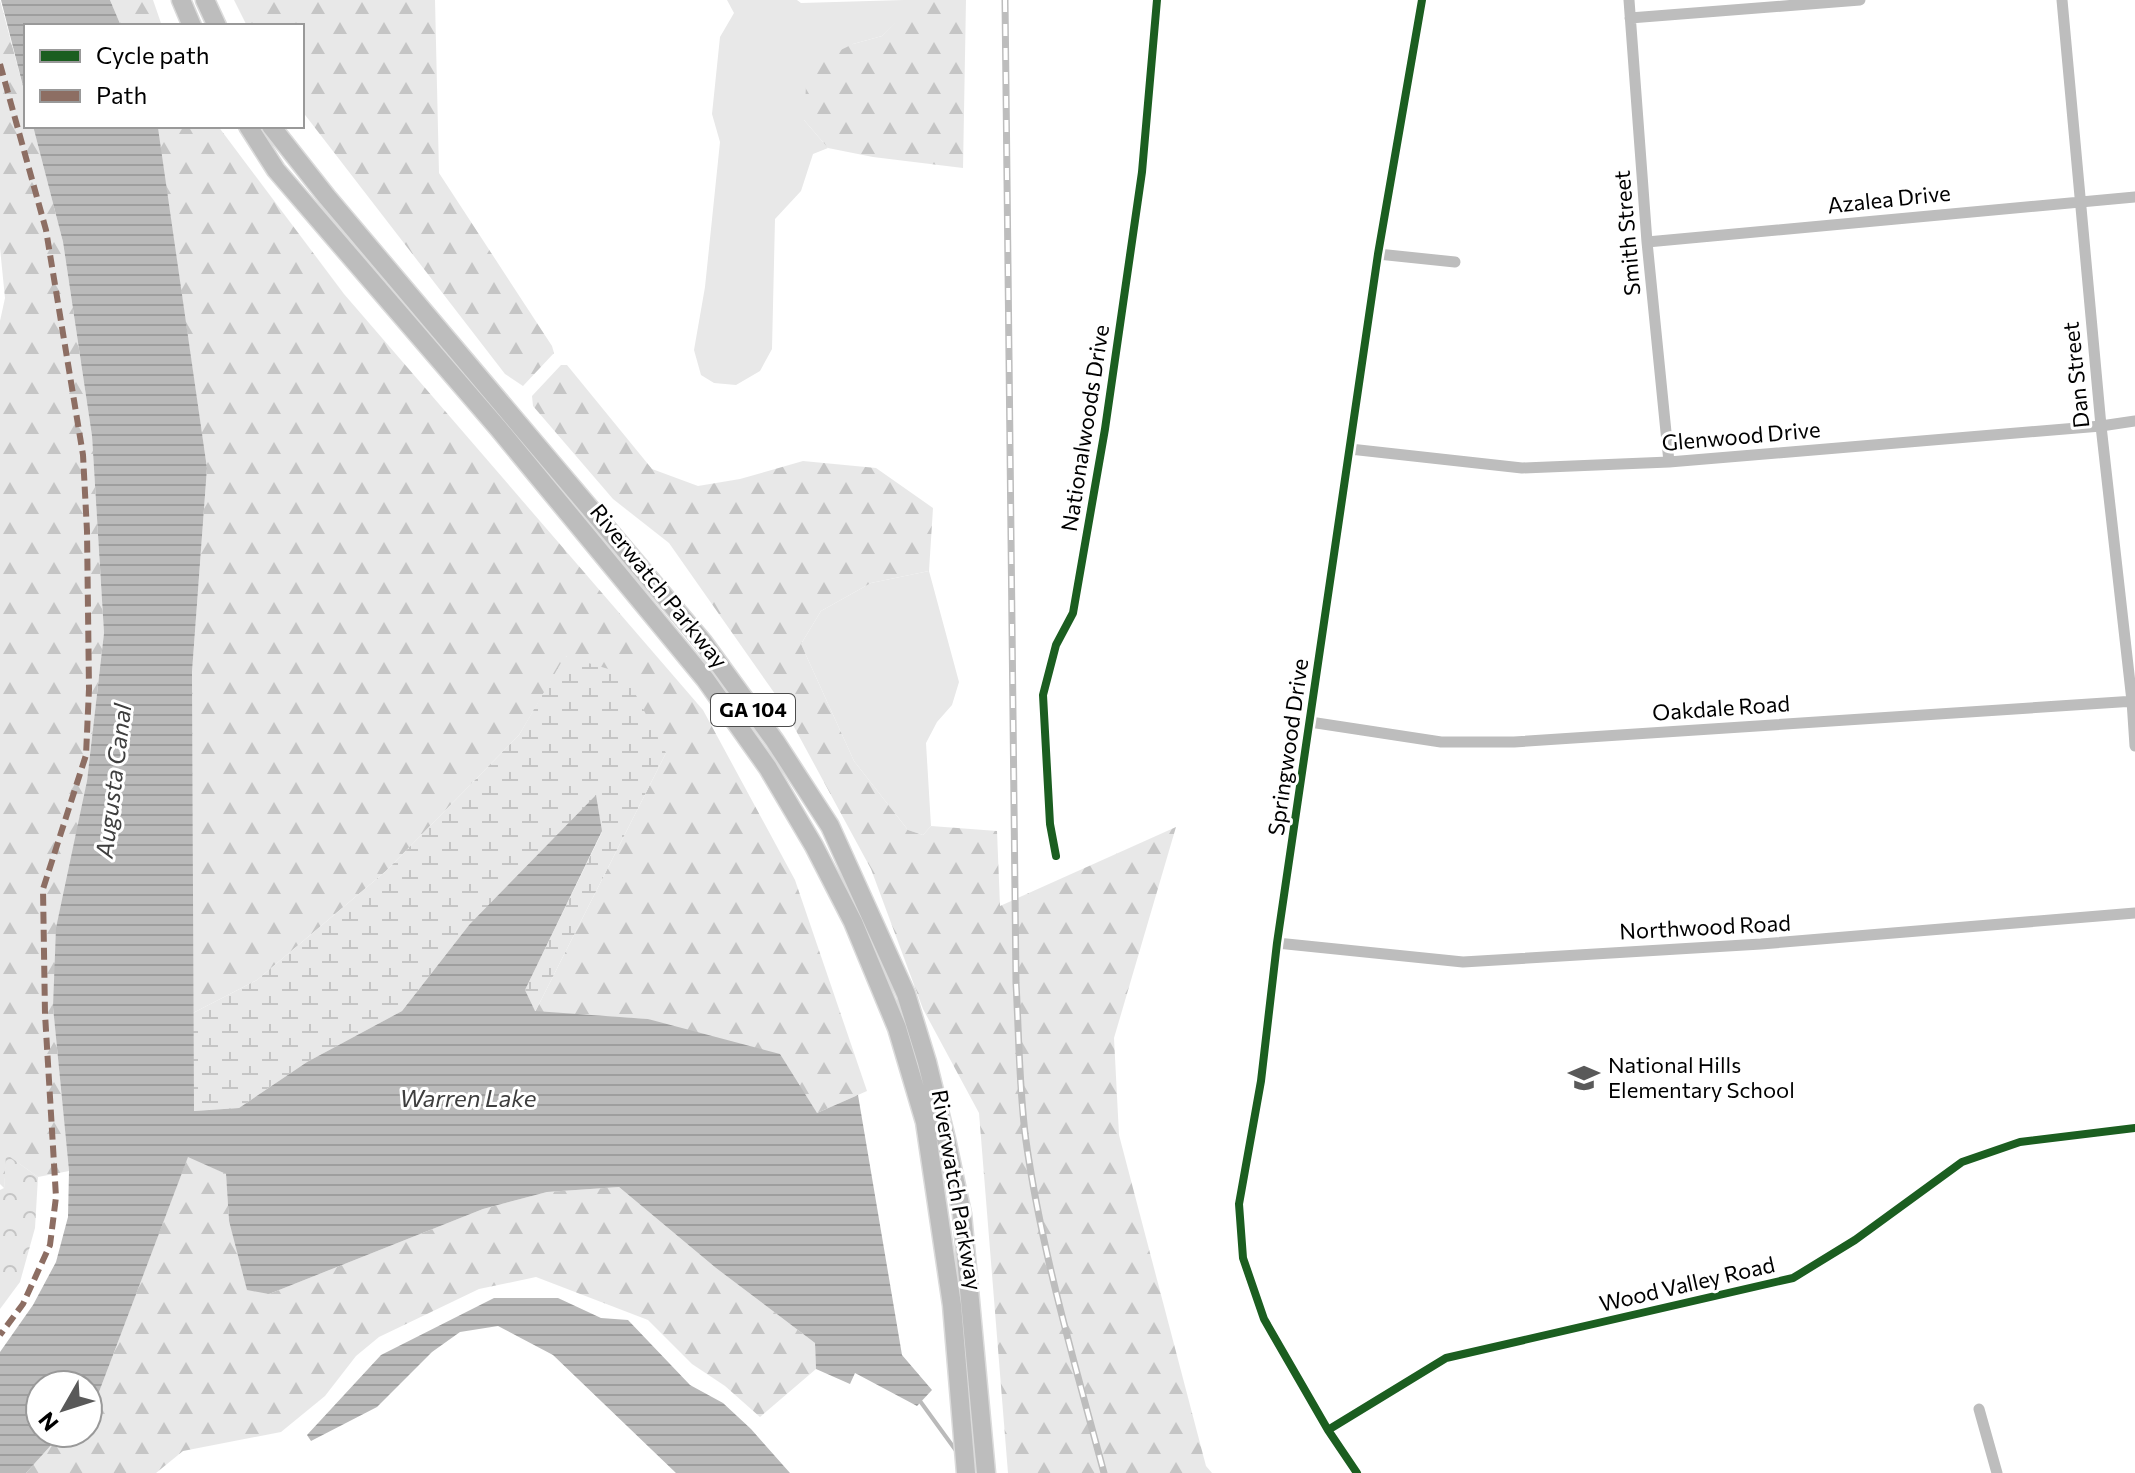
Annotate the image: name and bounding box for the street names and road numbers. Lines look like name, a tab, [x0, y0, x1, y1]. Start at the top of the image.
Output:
street label: Smith Street	[1608, 169, 1645, 297]
street label: Azalea Drive	[1826, 179, 1952, 218]
street label: Dan Street	[2056, 321, 2095, 430]
street label: Nationalwoods Drive	[1055, 322, 1114, 533]
street label: Glenwood Drive	[1660, 415, 1821, 456]
street label: Riverwatch Parkway	[585, 498, 734, 673]
street label: Springwood Drive	[1262, 657, 1313, 837]
street label: Oakdale Road	[1651, 689, 1791, 726]
road number: GA 104	[711, 694, 795, 726]
street label: Northwood Road	[1619, 909, 1791, 944]
street label: Riverwatch Parkway	[927, 1088, 988, 1292]
street label: Wood Valley Road	[1597, 1250, 1777, 1317]

